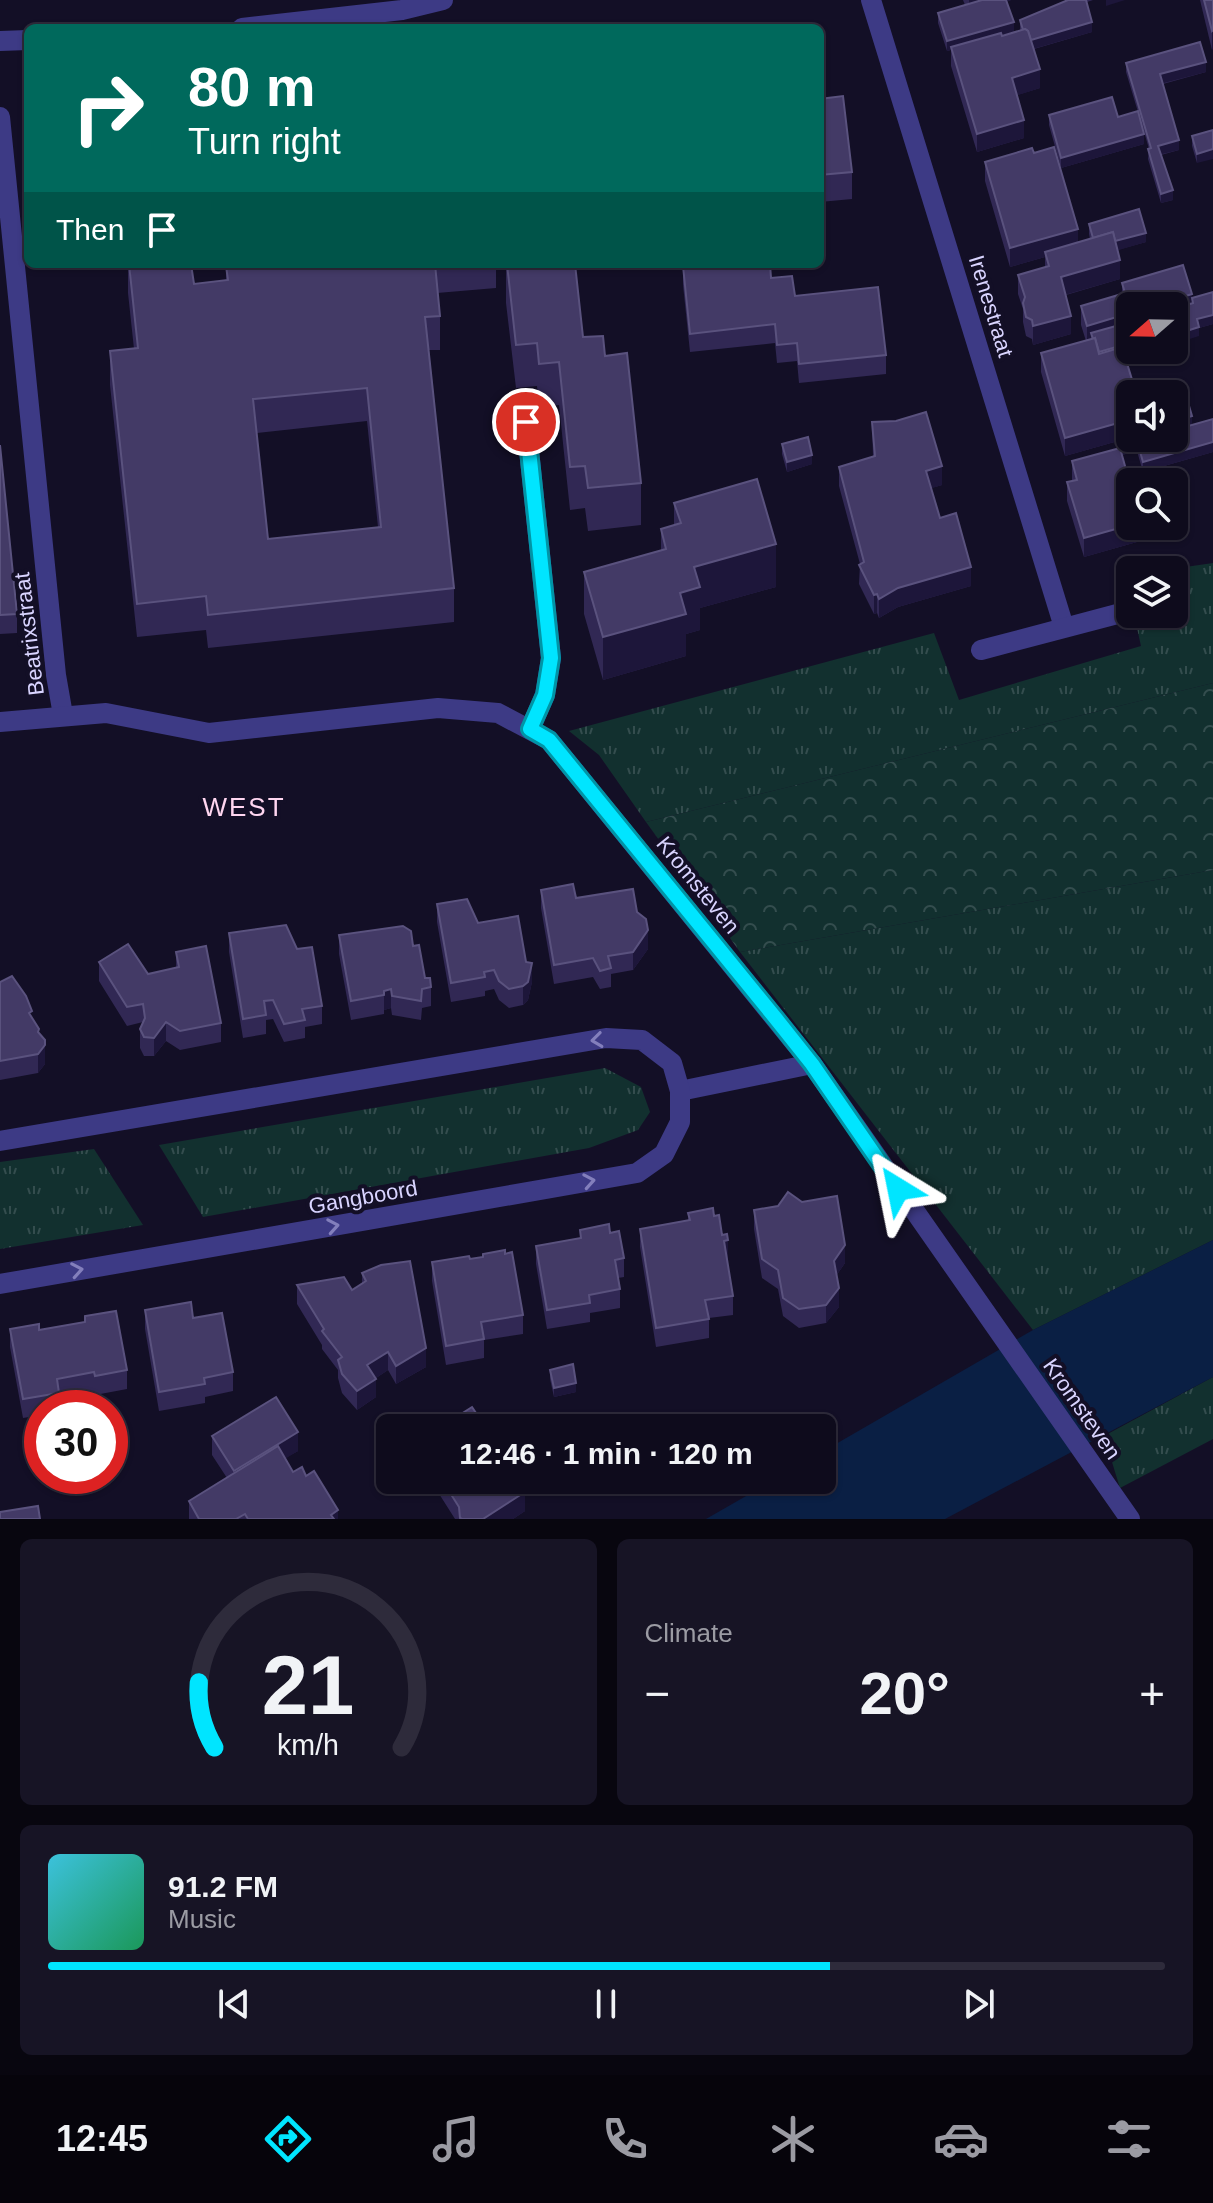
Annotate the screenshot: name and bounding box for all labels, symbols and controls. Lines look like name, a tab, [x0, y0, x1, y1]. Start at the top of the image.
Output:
text: 80 m	[188, 55, 316, 118]
icon: right	[56, 56, 160, 160]
text: Turn right	[188, 121, 341, 162]
icon: arrive	[140, 208, 184, 252]
text: Then	[56, 213, 124, 246]
street label: Irenestraat	[964, 252, 1018, 360]
north arrow	[1116, 292, 1188, 364]
map controls	[1116, 292, 1188, 628]
button: sound	[1116, 380, 1188, 452]
pin	[492, 388, 560, 456]
icon: arrive	[504, 400, 548, 444]
button: search	[1116, 468, 1188, 540]
button: layers	[1116, 556, 1188, 628]
street label: Beatrixstraat	[9, 571, 49, 697]
district label: WEST	[202, 792, 286, 822]
street label: Kromsteven	[651, 832, 745, 938]
one-way arrow	[591, 1032, 604, 1049]
position arrow	[856, 1147, 940, 1231]
one-way arrow	[582, 1174, 596, 1191]
street label: Gangboord	[307, 1175, 419, 1219]
one-way arrow	[326, 1219, 340, 1236]
one-way arrow	[70, 1263, 84, 1280]
street label: Kromsteven	[1038, 1354, 1126, 1464]
speed limit sign: 30	[24, 1390, 128, 1494]
text: 12:46 · 1 min · 120 m	[459, 1437, 753, 1470]
text: Climate	[645, 1618, 733, 1648]
text: 21	[262, 1639, 355, 1732]
text: 20°	[859, 1660, 950, 1727]
text: −	[645, 1669, 670, 1718]
text: +	[1139, 1669, 1165, 1718]
text: km/h	[277, 1729, 339, 1761]
text: 91.2 FM	[168, 1870, 278, 1903]
text: Music	[168, 1904, 236, 1934]
icon: previous	[212, 1982, 256, 2026]
icon: pause	[584, 1982, 628, 2026]
icon: next	[957, 1982, 1001, 2026]
icon: directions	[260, 2111, 316, 2167]
icon: music	[428, 2111, 484, 2167]
icon: phone	[597, 2111, 653, 2167]
icon: climate	[765, 2111, 821, 2167]
icon: car	[933, 2111, 989, 2167]
icon: filters	[1101, 2111, 1157, 2167]
text: 12:45	[56, 2118, 148, 2159]

